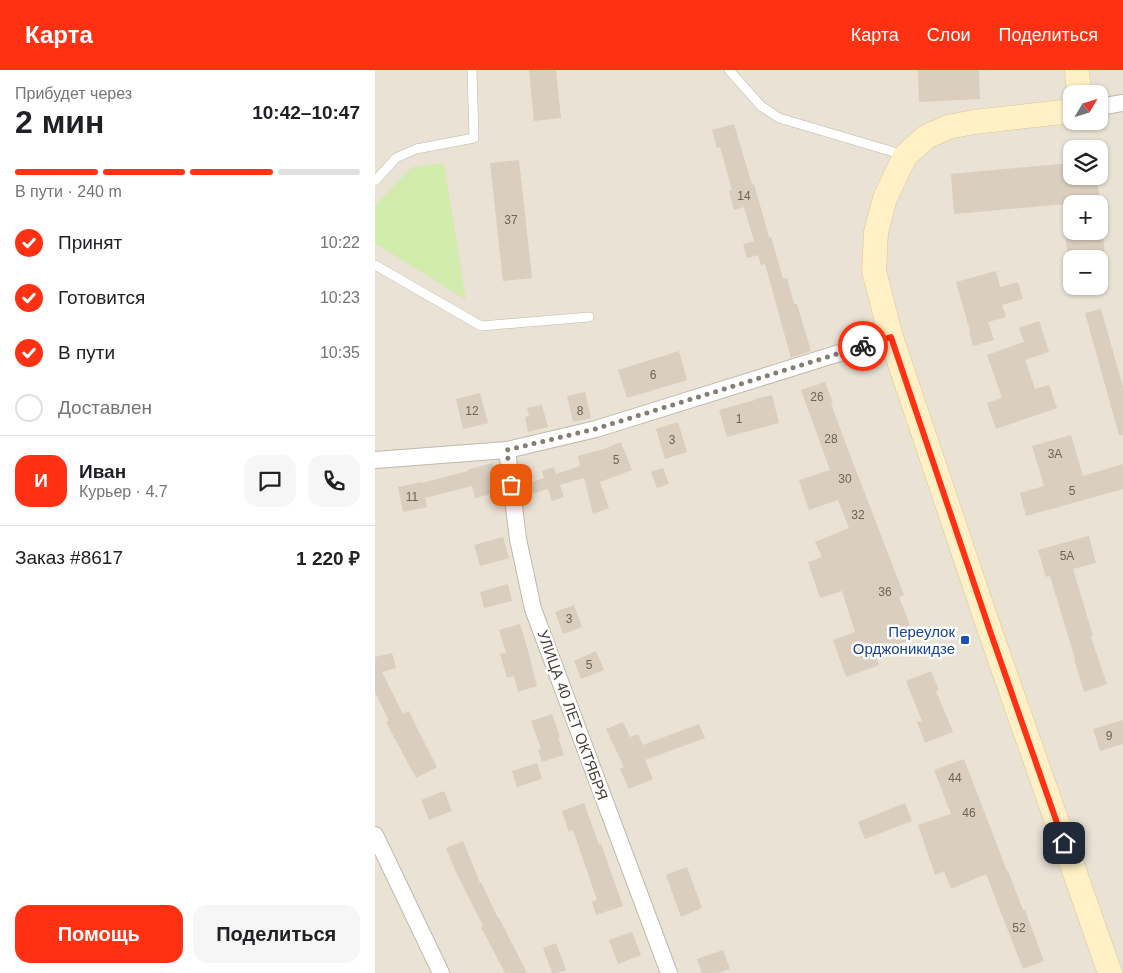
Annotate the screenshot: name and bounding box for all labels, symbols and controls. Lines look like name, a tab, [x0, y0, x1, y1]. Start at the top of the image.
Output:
text: Карта	[25, 21, 93, 48]
text: Карта	[851, 25, 899, 45]
text: Слои	[927, 25, 971, 45]
text: Поделиться	[999, 25, 1098, 45]
text: Прибудет через	[15, 85, 132, 102]
north arrow	[1063, 85, 1107, 130]
map controls	[1063, 85, 1108, 295]
text: 10:42–10:47	[252, 102, 360, 123]
text: 2 мин	[15, 104, 104, 140]
button: layers	[1063, 140, 1108, 185]
text: В пути · 240 m	[15, 183, 122, 200]
house number: 14	[737, 189, 751, 203]
button: +	[1063, 195, 1108, 240]
house number: 37	[504, 213, 518, 227]
icon: check	[15, 229, 43, 257]
text: Принят	[58, 232, 122, 253]
text: 10:22	[320, 234, 360, 251]
button: −	[1063, 250, 1108, 295]
icon: check	[15, 284, 43, 312]
text: Готовится	[58, 287, 145, 308]
text: 10:23	[320, 289, 360, 306]
courier	[838, 321, 888, 371]
icon: bike	[849, 332, 877, 360]
icon: check	[15, 339, 43, 367]
text: В пути	[58, 342, 115, 363]
text: 10:35	[320, 344, 360, 361]
house number: 6	[650, 368, 657, 382]
house number: 26	[810, 390, 824, 404]
text: Доставлен	[58, 397, 152, 418]
house number: 12	[465, 404, 479, 418]
house number: 8	[577, 404, 584, 418]
house number: 1	[736, 412, 743, 426]
house number: 28	[824, 432, 838, 446]
house number: 3	[669, 433, 676, 447]
house number: 3А	[1048, 447, 1062, 461]
house number: 5	[613, 453, 620, 467]
button: chat	[244, 455, 296, 507]
button: phone	[308, 455, 360, 507]
text: Иван	[79, 461, 126, 482]
pin	[490, 464, 532, 506]
text: И	[34, 470, 48, 491]
icon: bag	[497, 471, 525, 499]
house number: 30	[838, 472, 852, 486]
text: Курьер · 4.7	[79, 483, 168, 500]
house number: 5	[1069, 484, 1076, 498]
house number: 11	[406, 490, 419, 504]
house number: 32	[851, 508, 865, 522]
text: Заказ #8617	[15, 547, 123, 568]
text: 1 220 ₽	[296, 548, 360, 569]
house number: 5А	[1060, 549, 1074, 563]
house number: 36	[878, 585, 892, 599]
house number: 3	[566, 612, 573, 626]
place label: Переулок Орджоникидзе	[853, 623, 955, 657]
street label: УЛИЦА 40 ЛЕТ ОКТЯБРЯ	[534, 628, 612, 802]
marker: Переулок Орджоникидзе	[959, 634, 971, 646]
house number: 5	[586, 658, 593, 672]
house number: 9	[1106, 729, 1113, 743]
house number: 44	[948, 771, 962, 785]
house number: 46	[962, 806, 976, 820]
pin	[1043, 822, 1085, 864]
icon: home	[1050, 829, 1078, 857]
button: Помощь	[15, 905, 183, 963]
button: Поделиться	[193, 905, 360, 963]
house number: 52	[1012, 921, 1026, 935]

